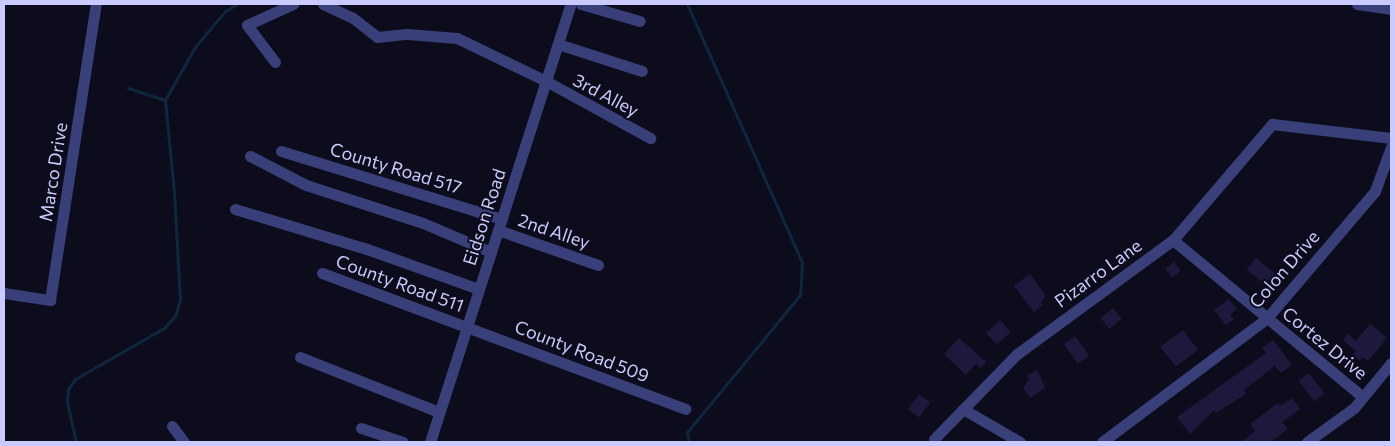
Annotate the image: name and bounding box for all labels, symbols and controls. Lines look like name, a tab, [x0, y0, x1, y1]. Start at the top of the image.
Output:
street label: 3rd Alley	[570, 69, 642, 121]
street label: Marco Drive	[35, 121, 71, 223]
street label: County Road 517	[328, 138, 464, 198]
street label: Eidson Road	[458, 166, 510, 268]
street label: 2nd Alley	[515, 209, 593, 253]
street label: Colon Drive	[1244, 226, 1324, 312]
street label: Pizarro Lane	[1050, 234, 1146, 312]
street label: County Road 511	[333, 250, 467, 316]
street label: Cortez Drive	[1278, 302, 1372, 384]
street label: County Road 509	[512, 315, 652, 387]

